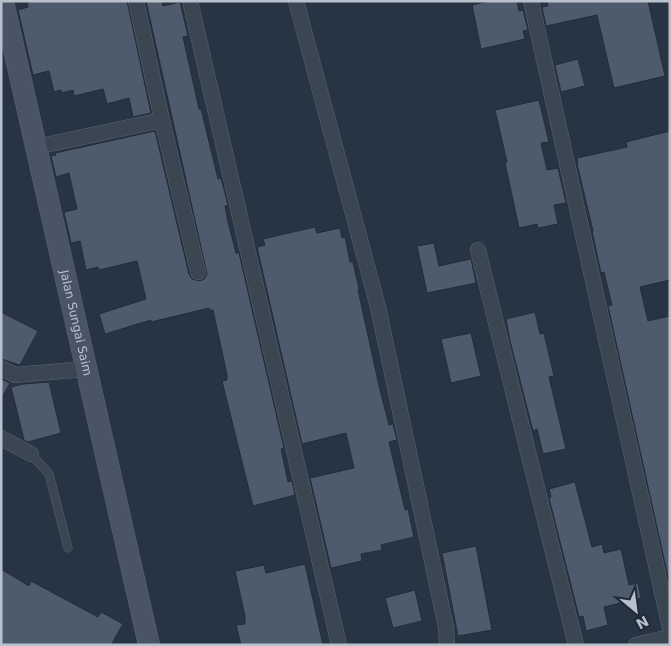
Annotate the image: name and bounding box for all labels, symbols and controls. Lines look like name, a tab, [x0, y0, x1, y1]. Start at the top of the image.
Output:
street label: Jalan Sungai Saim	[57, 268, 95, 377]
north arrow	[611, 586, 661, 636]
text: N	[633, 613, 651, 632]

